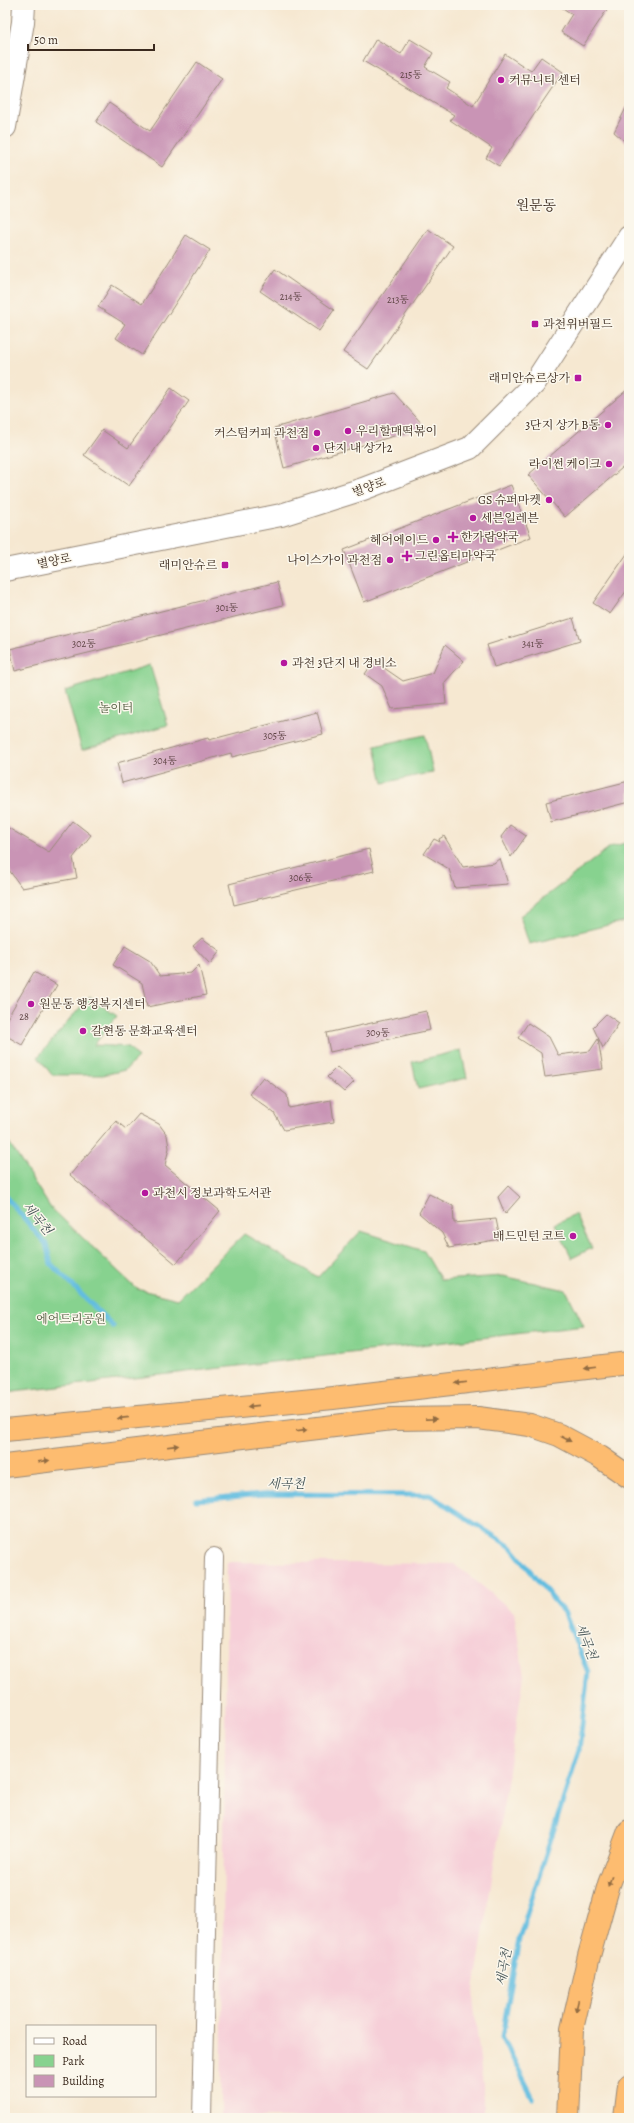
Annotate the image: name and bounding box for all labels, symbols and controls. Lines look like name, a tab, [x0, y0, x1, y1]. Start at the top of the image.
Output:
scale bar	[28, 26, 154, 52]
text: 50 m	[34, 32, 58, 48]
house number: 215동	[400, 68, 422, 81]
place label: 커뮤니티 센터	[509, 72, 581, 88]
marker: 커뮤니티 센터	[496, 75, 506, 85]
district label: 원문동	[516, 196, 557, 215]
house number: 214동	[280, 290, 303, 303]
house number: 213동	[387, 293, 409, 306]
place label: 과천위버필드	[543, 316, 613, 332]
marker: 과천위버필드	[530, 319, 540, 329]
place label: 래미안슈르상가	[489, 370, 570, 386]
marker: 래미안슈르상가	[573, 373, 583, 383]
place label: 3단지 상가 B동	[525, 417, 600, 433]
marker: 3단지 상가 B동	[603, 420, 613, 430]
place label: 우리할매떡볶이	[356, 423, 437, 439]
place label: 커스텀커피 과천점	[214, 425, 309, 441]
marker: 우리할매떡볶이	[343, 426, 353, 436]
marker: 커스텀커피 과천점	[312, 428, 322, 438]
place label: 단지 내 상가2	[324, 440, 393, 456]
marker: 단지 내 상가2	[311, 443, 321, 453]
place label: 라이썬 케이크	[529, 456, 601, 472]
marker: 라이썬 케이크	[604, 459, 614, 469]
street label: 별양로	[350, 473, 388, 500]
place label: GS 슈퍼마켓	[478, 492, 541, 508]
marker: GS 슈퍼마켓	[544, 495, 554, 505]
place label: 세븐일레븐	[481, 510, 539, 526]
marker: 세븐일레븐	[468, 513, 478, 523]
place label: 한가람약국	[461, 529, 519, 545]
place label: 헤어에이드	[370, 532, 428, 548]
marker: 한가람약국	[448, 532, 458, 542]
marker: 헤어에이드	[431, 535, 441, 545]
place label: 그린옵티마약국	[415, 548, 497, 564]
street label: 별양로	[35, 550, 73, 572]
marker: 그린옵티마약국	[402, 551, 412, 561]
place label: 나이스가이 과천점	[287, 552, 382, 568]
marker: 나이스가이 과천점	[385, 555, 395, 565]
place label: 래미안슈르	[159, 557, 217, 573]
marker: 래미안슈르	[220, 560, 230, 570]
house number: 301동	[216, 601, 239, 614]
house number: 302동	[72, 637, 96, 650]
house number: 341동	[522, 637, 544, 650]
place label: 과천 3단지 내 경비소	[292, 655, 397, 671]
marker: 과천 3단지 내 경비소	[279, 658, 289, 668]
park label: 놀이터	[99, 700, 133, 716]
house number: 305동	[263, 729, 287, 742]
house number: 304동	[153, 754, 177, 767]
house number: 306동	[289, 871, 313, 884]
place label: 원문동 행정복지센터	[39, 996, 146, 1012]
marker: 원문동 행정복지센터	[26, 999, 36, 1009]
house number: 28	[19, 1010, 29, 1023]
place label: 갈현동 문화교육센터	[91, 1023, 198, 1039]
marker: 갈현동 문화교육센터	[78, 1026, 88, 1036]
house number: 309동	[366, 1026, 390, 1039]
place label: 과천시 정보과학도서관	[153, 1185, 272, 1201]
marker: 과천시 정보과학도서관	[140, 1188, 150, 1198]
water label: 세곡천	[19, 1198, 57, 1239]
place label: 배드민턴 코트	[493, 1228, 565, 1244]
marker: 배드민턴 코트	[568, 1231, 578, 1241]
park label: 에어드리공원	[36, 1311, 106, 1327]
one-way arrow	[584, 1365, 596, 1371]
one-way arrow	[455, 1380, 467, 1386]
one-way arrow	[247, 1403, 259, 1409]
one-way arrow	[117, 1415, 129, 1422]
one-way arrow	[425, 1416, 438, 1422]
one-way arrow	[296, 1427, 308, 1433]
one-way arrow	[560, 1436, 572, 1442]
one-way arrow	[167, 1443, 179, 1449]
one-way arrow	[38, 1458, 50, 1465]
water label: 세곡천	[267, 1475, 306, 1492]
water label: 세곡천	[572, 1621, 602, 1663]
one-way arrow	[607, 1875, 613, 1887]
water label: 세곡천	[492, 1946, 515, 1987]
one-way arrow	[574, 2000, 580, 2012]
legend	[26, 2025, 156, 2097]
text: Road	[62, 2033, 88, 2049]
text: Park	[62, 2053, 85, 2069]
text: Building	[62, 2073, 104, 2089]

